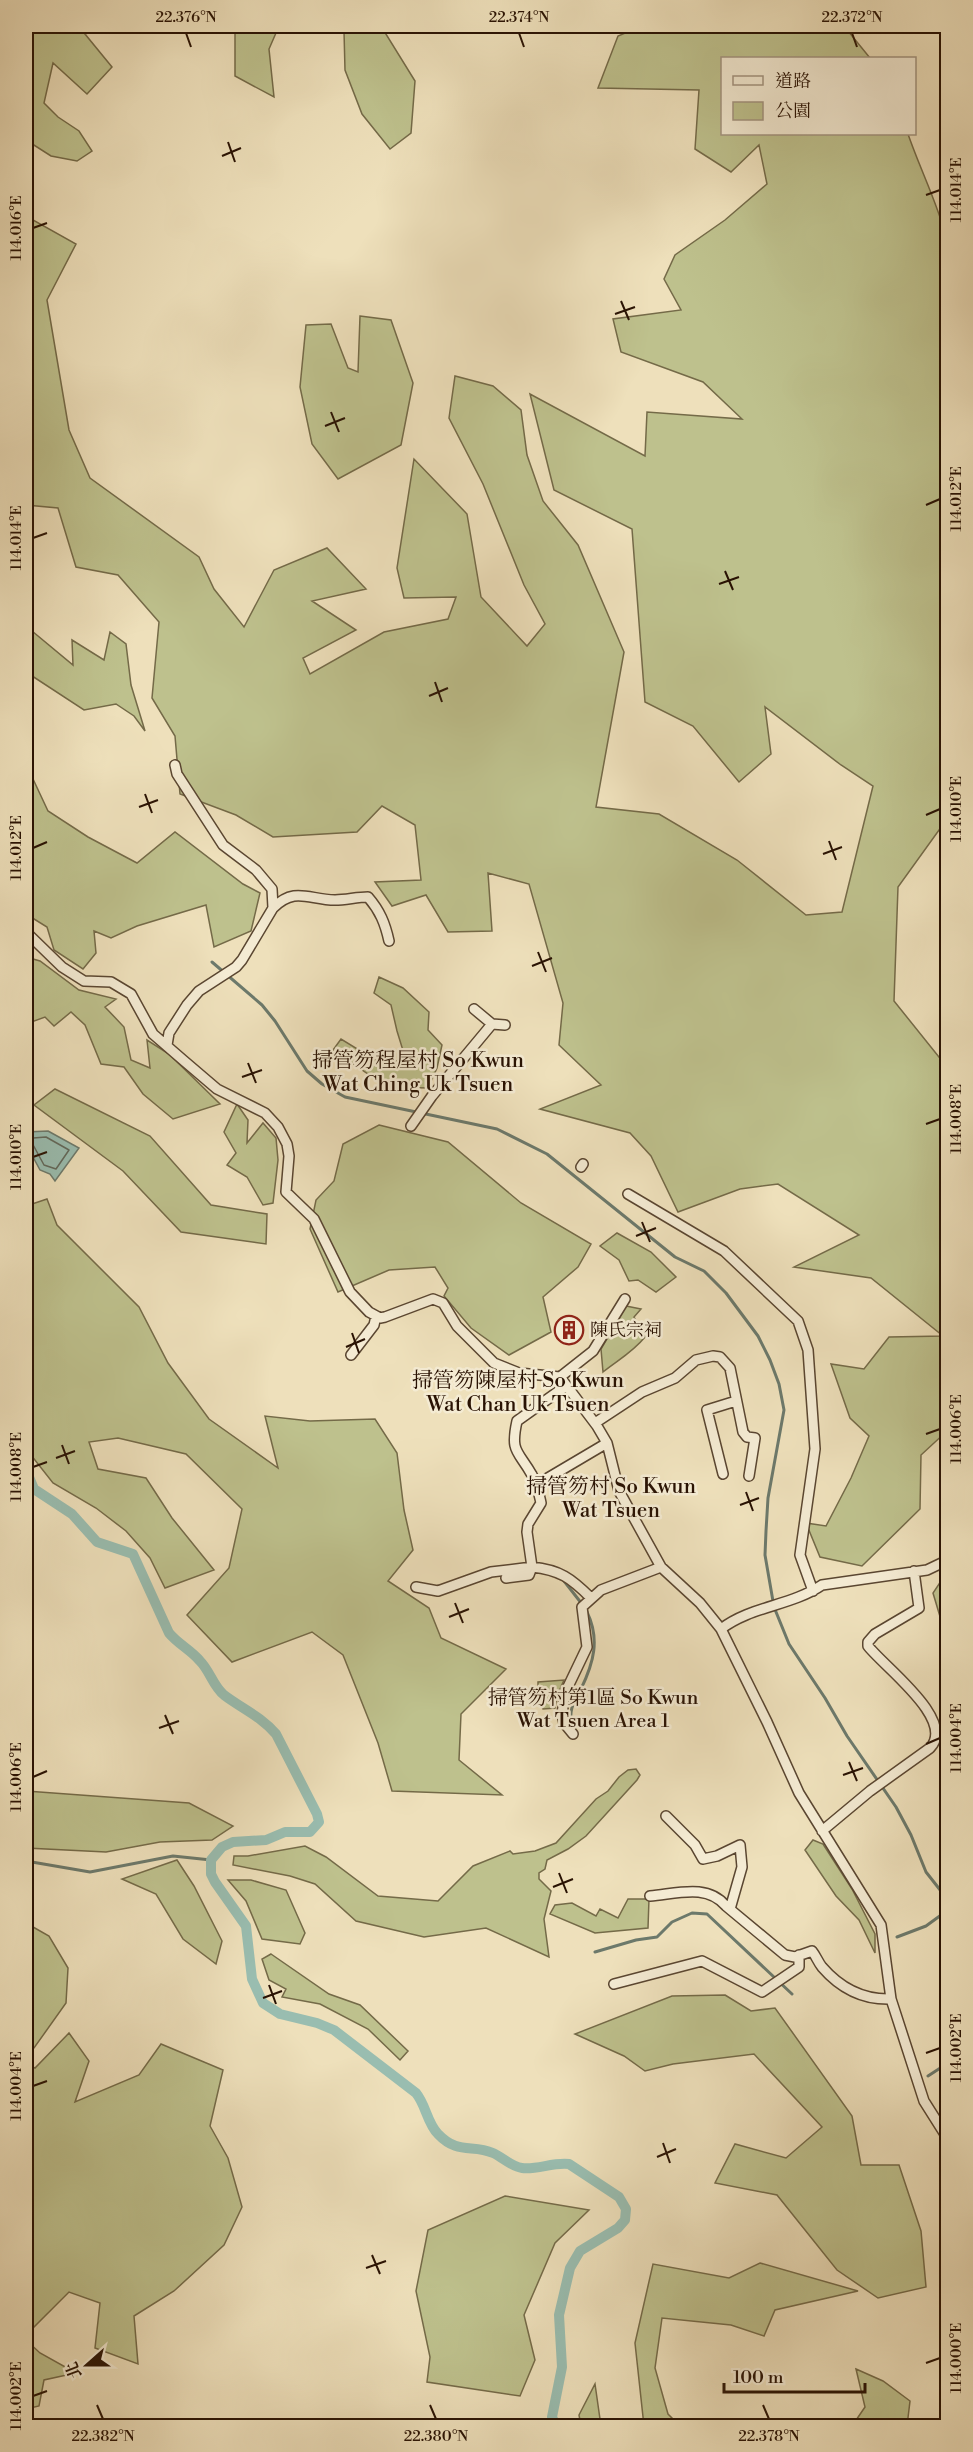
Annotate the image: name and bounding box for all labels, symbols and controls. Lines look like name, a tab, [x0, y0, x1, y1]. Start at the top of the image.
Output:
text: 22.376°N	[155, 8, 217, 27]
text: 22.374°N	[489, 8, 549, 27]
text: 22.372°N	[821, 8, 883, 27]
legend	[721, 57, 916, 135]
text: 道路	[775, 70, 811, 93]
text: 公園	[775, 100, 811, 123]
text: 114.014°E	[947, 157, 966, 223]
text: 114.016°E	[7, 195, 26, 261]
text: 114.012°E	[947, 466, 966, 532]
text: 114.014°E	[7, 505, 26, 571]
text: 114.010°E	[947, 776, 966, 842]
text: 114.012°E	[7, 815, 26, 881]
district label: 掃管笏程屋村 So Kwun Wat Ching Uk Tsuen	[312, 1048, 525, 1098]
text: 114.008°E	[947, 1084, 966, 1154]
text: 114.010°E	[7, 1124, 26, 1190]
building icon: 陳氏宗祠	[553, 1314, 585, 1346]
place label: 陳氏宗祠	[590, 1319, 662, 1342]
district label: 掃管笏陳屋村 So Kwun Wat Chan Uk Tsuen	[412, 1368, 625, 1418]
text: 114.006°E	[947, 1394, 966, 1464]
text: 114.008°E	[7, 1432, 26, 1502]
district label: 掃管笏村 So Kwun Wat Tsuen	[526, 1474, 697, 1524]
district label: 掃管笏村第1區 So Kwun Wat Tsuen Area 1	[488, 1686, 698, 1734]
text: 114.004°E	[947, 1703, 966, 1773]
text: 114.006°E	[7, 1742, 26, 1812]
text: 114.002°E	[947, 2013, 966, 2083]
text: 114.004°E	[7, 2051, 26, 2121]
text: 114.000°E	[947, 2323, 966, 2393]
north arrow	[57, 2335, 117, 2395]
scale bar	[724, 2356, 865, 2394]
text: 北	[62, 2359, 86, 2381]
text: 114.002°E	[7, 2361, 26, 2431]
text: 100 m	[733, 2366, 784, 2389]
text: 22.382°N	[71, 2427, 135, 2446]
text: 22.380°N	[404, 2427, 468, 2446]
text: 22.378°N	[738, 2427, 800, 2446]

